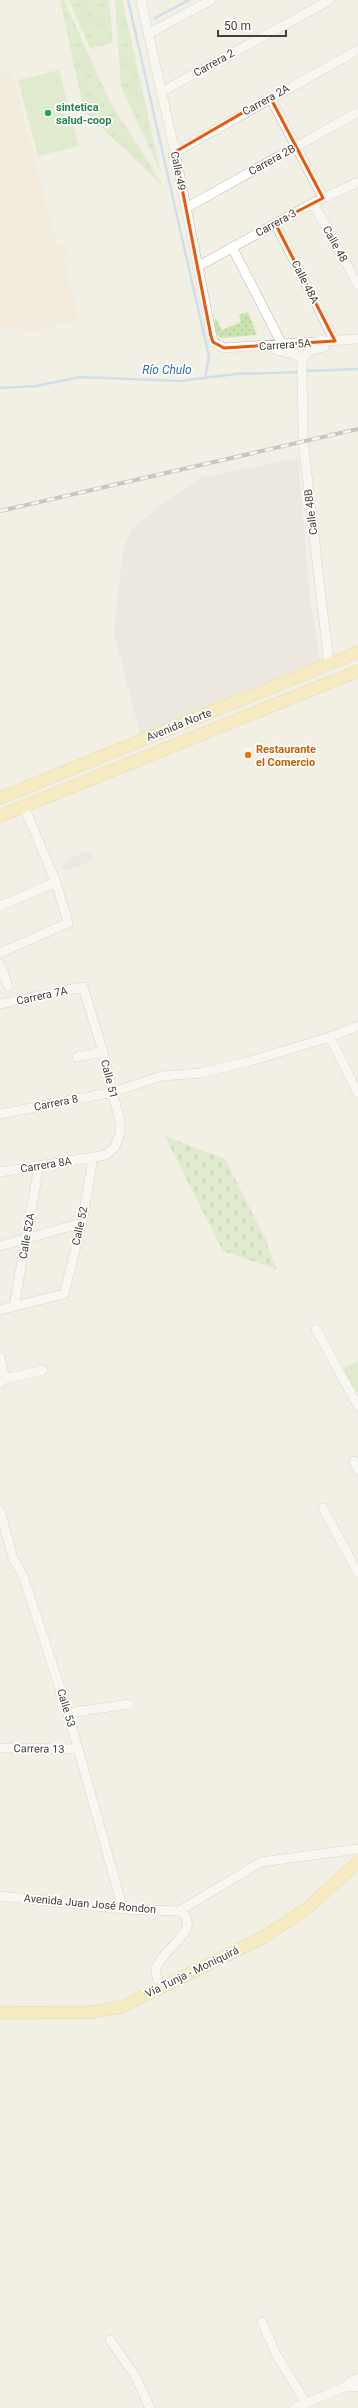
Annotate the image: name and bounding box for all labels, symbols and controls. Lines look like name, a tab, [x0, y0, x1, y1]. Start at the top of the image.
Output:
scale bar	[218, 12, 286, 38]
text: 50 m	[224, 19, 251, 33]
street label: Carrera 2	[191, 46, 237, 80]
street label: Carrera 2A	[240, 81, 293, 118]
place label: sintetica salud-coop	[56, 101, 111, 127]
marker: sintetica salud-coop	[43, 108, 53, 118]
street label: Carrera 2B	[246, 142, 298, 178]
street label: Calle 49	[168, 150, 188, 192]
street label: Carrera 3	[253, 206, 299, 240]
street label: Calle 48	[320, 224, 350, 264]
street label: Calle 48A	[289, 258, 322, 306]
street label: Carrera 5A	[259, 337, 312, 353]
water label: Río Chulo	[142, 363, 192, 377]
street label: Calle 48B	[302, 488, 320, 536]
street label: Avenida Norte	[144, 706, 214, 744]
place label: Restaurante el Comercio	[256, 743, 316, 769]
marker: Restaurante el Comercio	[243, 750, 253, 760]
street label: Carrera 7A	[15, 984, 70, 1008]
street label: Calle 51	[98, 1058, 120, 1100]
street label: Carrera 8	[33, 1092, 79, 1114]
street label: Carrera 8A	[19, 1154, 73, 1175]
street label: Calle 52	[70, 1205, 90, 1247]
street label: Calle 52A	[17, 1211, 38, 1260]
street label: Calle 53	[54, 1687, 78, 1729]
street label: Carrera 13	[13, 1742, 65, 1756]
street label: Avenida Juan José Rondon	[23, 1892, 157, 1916]
street label: Vía Tunja - Moniquirá	[143, 1944, 241, 2000]

